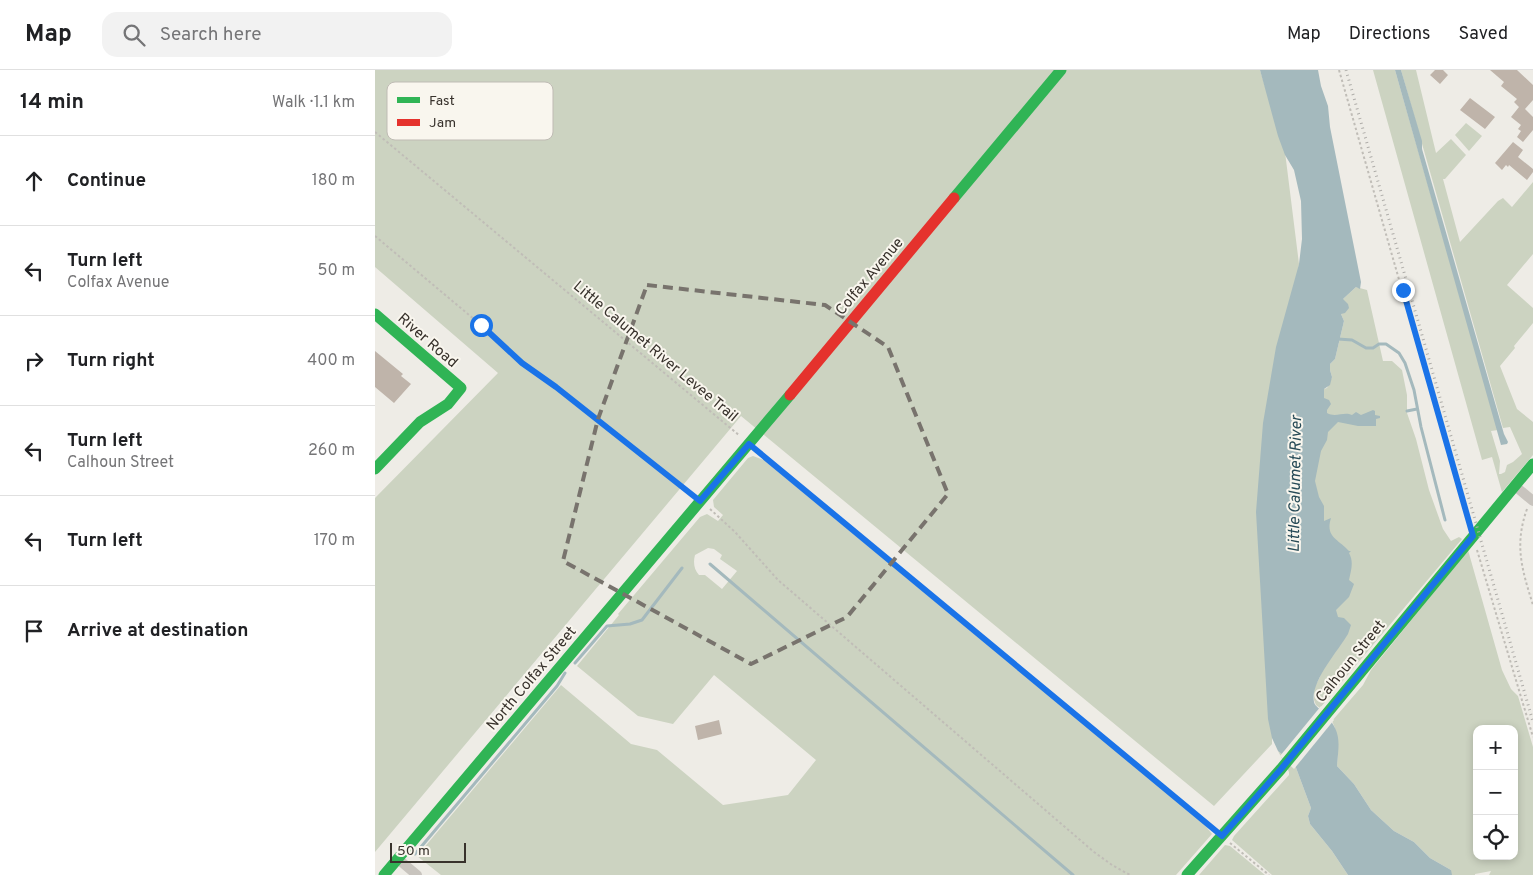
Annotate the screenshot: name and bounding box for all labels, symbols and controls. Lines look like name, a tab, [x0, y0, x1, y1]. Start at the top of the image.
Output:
search box	[102, 12, 452, 57]
text: Map	[25, 20, 72, 50]
icon: search	[120, 21, 148, 49]
text: Search here	[160, 23, 261, 47]
text: Map	[1287, 23, 1321, 46]
text: Directions	[1349, 23, 1431, 46]
text: Saved	[1459, 23, 1508, 46]
legend	[387, 82, 553, 140]
text: 14 min	[20, 89, 84, 116]
text: Walk · 1.1 km	[272, 93, 355, 113]
text: Fast	[429, 93, 455, 110]
text: Jam	[429, 115, 456, 132]
icon: ahead	[20, 167, 48, 195]
text: Continue	[67, 169, 146, 193]
text: 180 m	[312, 171, 355, 191]
street label: Colfax Avenue	[832, 234, 908, 320]
text: Turn left	[67, 249, 143, 273]
icon: left	[20, 257, 48, 285]
text: 50 m	[318, 261, 355, 281]
text: Colfax Avenue	[67, 273, 169, 293]
street label: Little Calumet River Levee Trail	[569, 278, 741, 427]
route end	[1392, 279, 1415, 302]
street label: River Road	[393, 310, 461, 372]
route start	[470, 314, 493, 337]
icon: right	[20, 347, 48, 375]
text: Turn right	[67, 349, 155, 373]
text: 400 m	[307, 351, 355, 371]
water label: Little Calumet River	[1285, 414, 1307, 553]
text: Turn left	[67, 429, 143, 453]
icon: left	[20, 437, 48, 465]
text: 260 m	[308, 441, 355, 461]
text: Calhoun Street	[67, 453, 174, 473]
icon: left	[20, 527, 48, 555]
text: Turn left	[67, 529, 143, 553]
text: 170 m	[314, 531, 355, 551]
icon: arrive	[20, 617, 48, 645]
street label: Calhoun Street	[1312, 617, 1390, 707]
text: Arrive at destination	[67, 619, 248, 643]
street label: North Colfax Street	[483, 623, 581, 735]
map controls	[1473, 725, 1518, 860]
button: +	[1473, 725, 1518, 770]
button: −	[1473, 770, 1518, 815]
button: locate	[1473, 815, 1518, 860]
scale bar	[390, 840, 466, 863]
text: 50 m	[397, 843, 430, 860]

